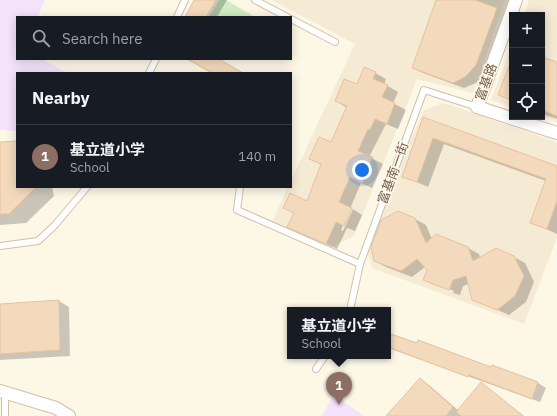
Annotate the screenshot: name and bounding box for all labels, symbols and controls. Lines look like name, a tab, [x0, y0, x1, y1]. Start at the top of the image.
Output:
map controls	[509, 12, 545, 120]
button: +	[509, 12, 545, 48]
search box	[16, 16, 292, 60]
icon: search	[30, 27, 52, 49]
text: Search here	[62, 29, 142, 48]
button: −	[509, 48, 545, 84]
street label: 富基路	[471, 61, 501, 103]
button: locate	[509, 84, 545, 120]
text: Nearby	[32, 87, 90, 109]
text: 基立道小学	[70, 140, 145, 159]
street label: 富基南一街	[374, 140, 412, 206]
text: 1	[41, 148, 49, 165]
text: 140 m	[238, 148, 276, 165]
text: School	[70, 159, 110, 176]
your location	[352, 160, 372, 180]
popup	[287, 307, 391, 359]
text: 基立道小学	[301, 316, 377, 335]
text: School	[301, 335, 341, 352]
pin: 1	[326, 372, 352, 405]

